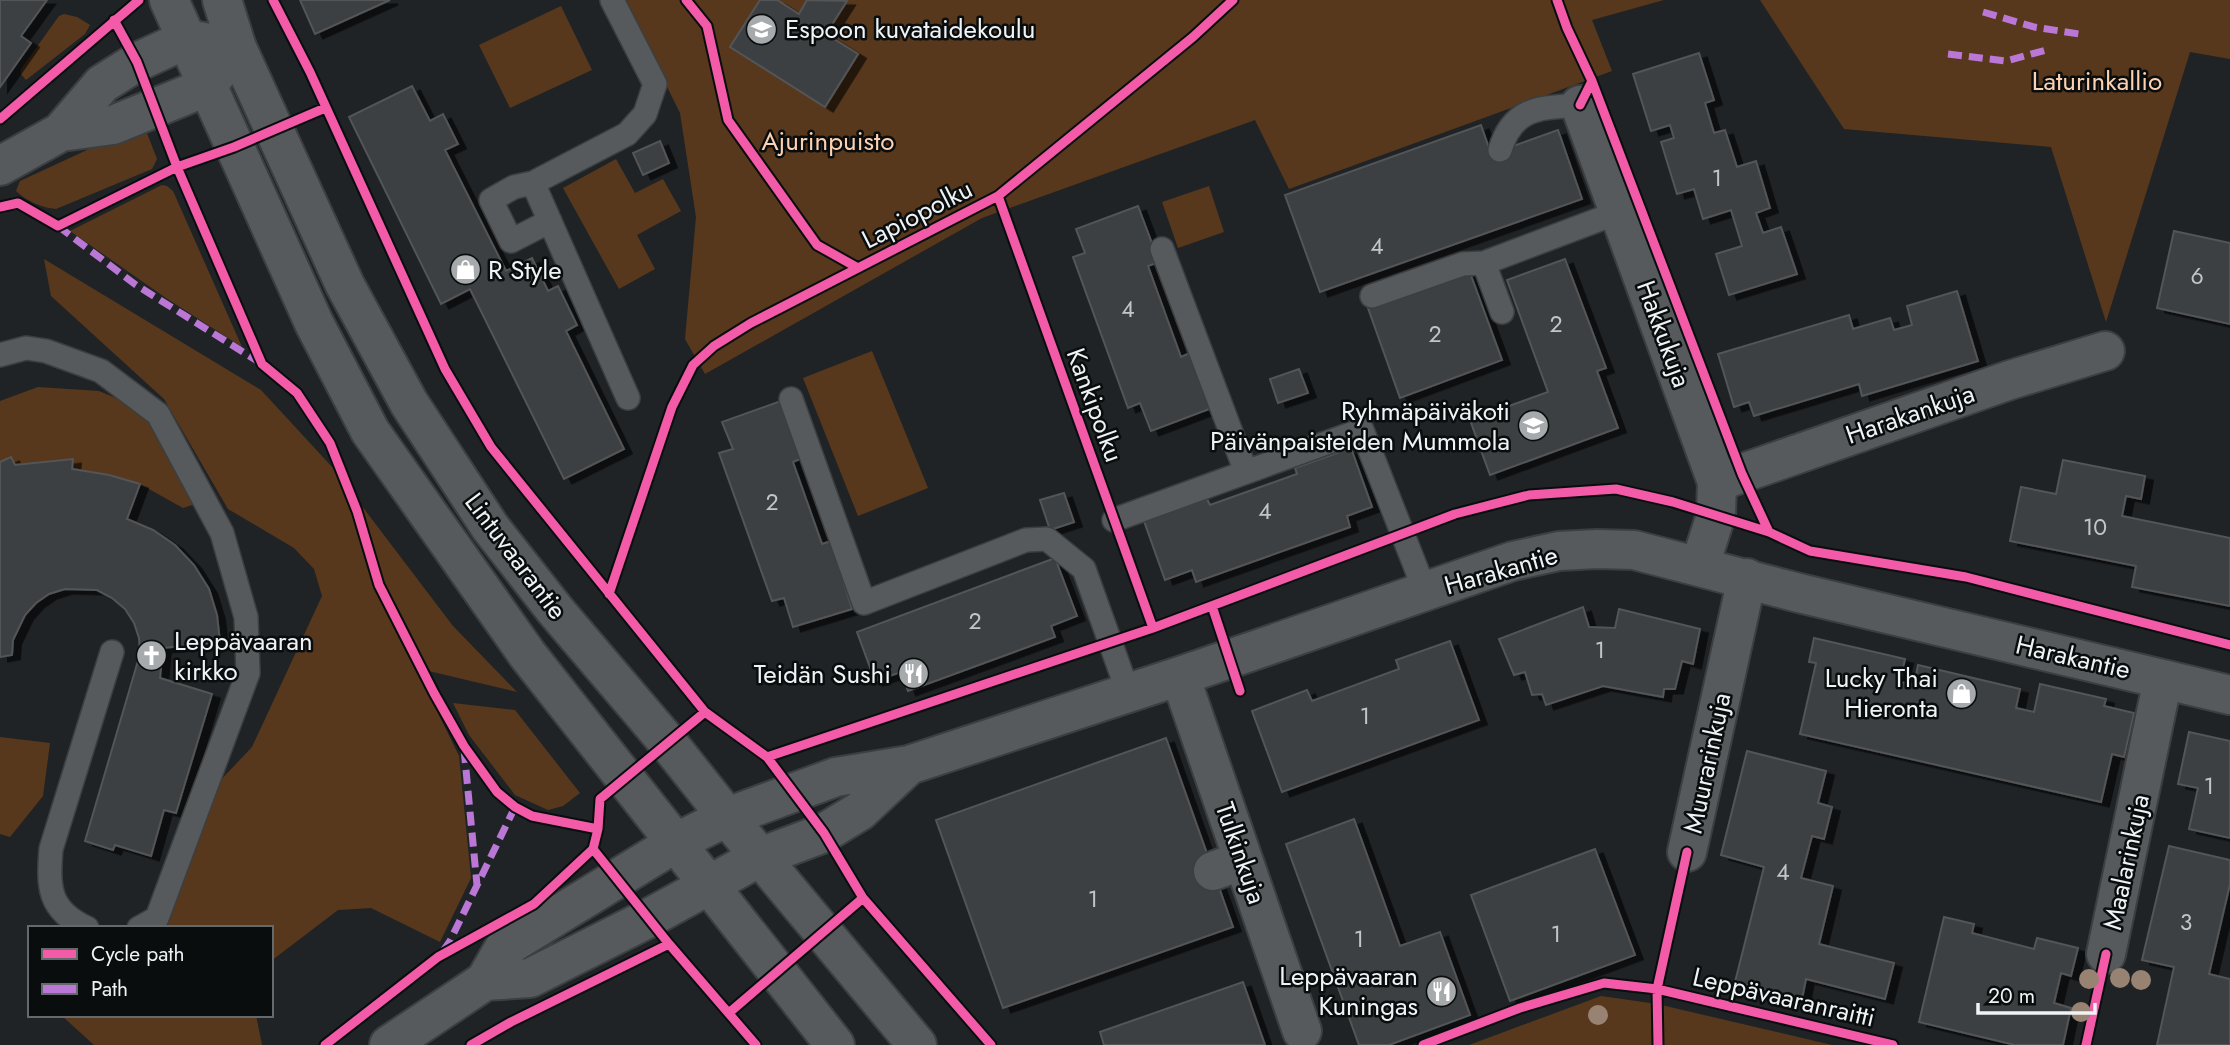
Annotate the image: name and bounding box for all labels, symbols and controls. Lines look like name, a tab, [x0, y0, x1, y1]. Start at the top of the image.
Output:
place label: Espoon kuvataidekoulu	[785, 10, 1035, 48]
school or university icon: Espoon kuvataidekoulu	[745, 12, 779, 46]
park label: Laturinkallio	[2032, 62, 2162, 100]
park label: Ajurinpuisto	[762, 122, 894, 160]
house number: 1	[1712, 161, 1722, 195]
street label: Lapiopolku	[855, 170, 979, 258]
house number: 4	[1370, 229, 1384, 263]
place label: R Style	[488, 251, 562, 289]
shop icon: R Style	[448, 253, 482, 287]
house number: 6	[2190, 259, 2204, 293]
street label: Hakkukuja	[1627, 275, 1701, 393]
house number: 4	[1121, 292, 1135, 326]
house number: 2	[1549, 307, 1563, 341]
house number: 2	[1428, 317, 1442, 351]
street label: Kankipolku	[1057, 343, 1133, 467]
street label: Harakankuja	[1840, 374, 1980, 454]
place label: Ryhmäpäiväkoti Päivänpaisteiden Mummola	[1210, 392, 1510, 460]
school or university icon: Ryhmäpäiväkoti Päivänpaisteiden Mummola	[1516, 409, 1550, 443]
street label: Lintuvaarantie	[456, 485, 576, 627]
house number: 2	[765, 485, 779, 519]
house number: 4	[1258, 494, 1272, 528]
house number: 10	[2083, 510, 2107, 544]
street label: Harakantie	[1440, 536, 1562, 604]
house number: 2	[968, 604, 982, 638]
place label: Leppävaaran kirkko	[174, 622, 313, 690]
street label: Harakantie	[2012, 625, 2134, 689]
house number: 1	[1595, 633, 1605, 667]
church icon: Leppävaaran kirkko	[134, 639, 168, 673]
place label: Teidän Sushi	[754, 655, 891, 693]
restaurant icon: Teidän Sushi	[897, 657, 931, 691]
place label: Lucky Thai Hieronta	[1825, 659, 1938, 727]
shop icon: Lucky Thai Hieronta	[1944, 676, 1978, 710]
street label: Muurarinkuja	[1674, 689, 1740, 837]
house number: 1	[1360, 699, 1370, 733]
house number: 1	[2204, 769, 2214, 803]
street label: Maalarinkuja	[2093, 791, 2159, 933]
street label: Tulkinkuja	[1206, 797, 1276, 909]
house number: 4	[1776, 855, 1790, 889]
house number: 1	[1088, 882, 1098, 916]
house number: 3	[2180, 905, 2192, 939]
house number: 1	[1551, 917, 1561, 951]
house number: 1	[1354, 922, 1364, 956]
legend	[28, 926, 273, 1017]
text: Cycle path	[91, 939, 184, 969]
place label: Leppävaaran Kuningas	[1279, 957, 1418, 1025]
street label: Leppävaaranraitti	[1689, 958, 1879, 1036]
scale bar	[1978, 972, 2095, 1016]
text: Path	[91, 974, 128, 1004]
restaurant icon: Leppävaaran Kuningas	[1424, 974, 1458, 1008]
text: 20 m	[1988, 981, 2035, 1011]

